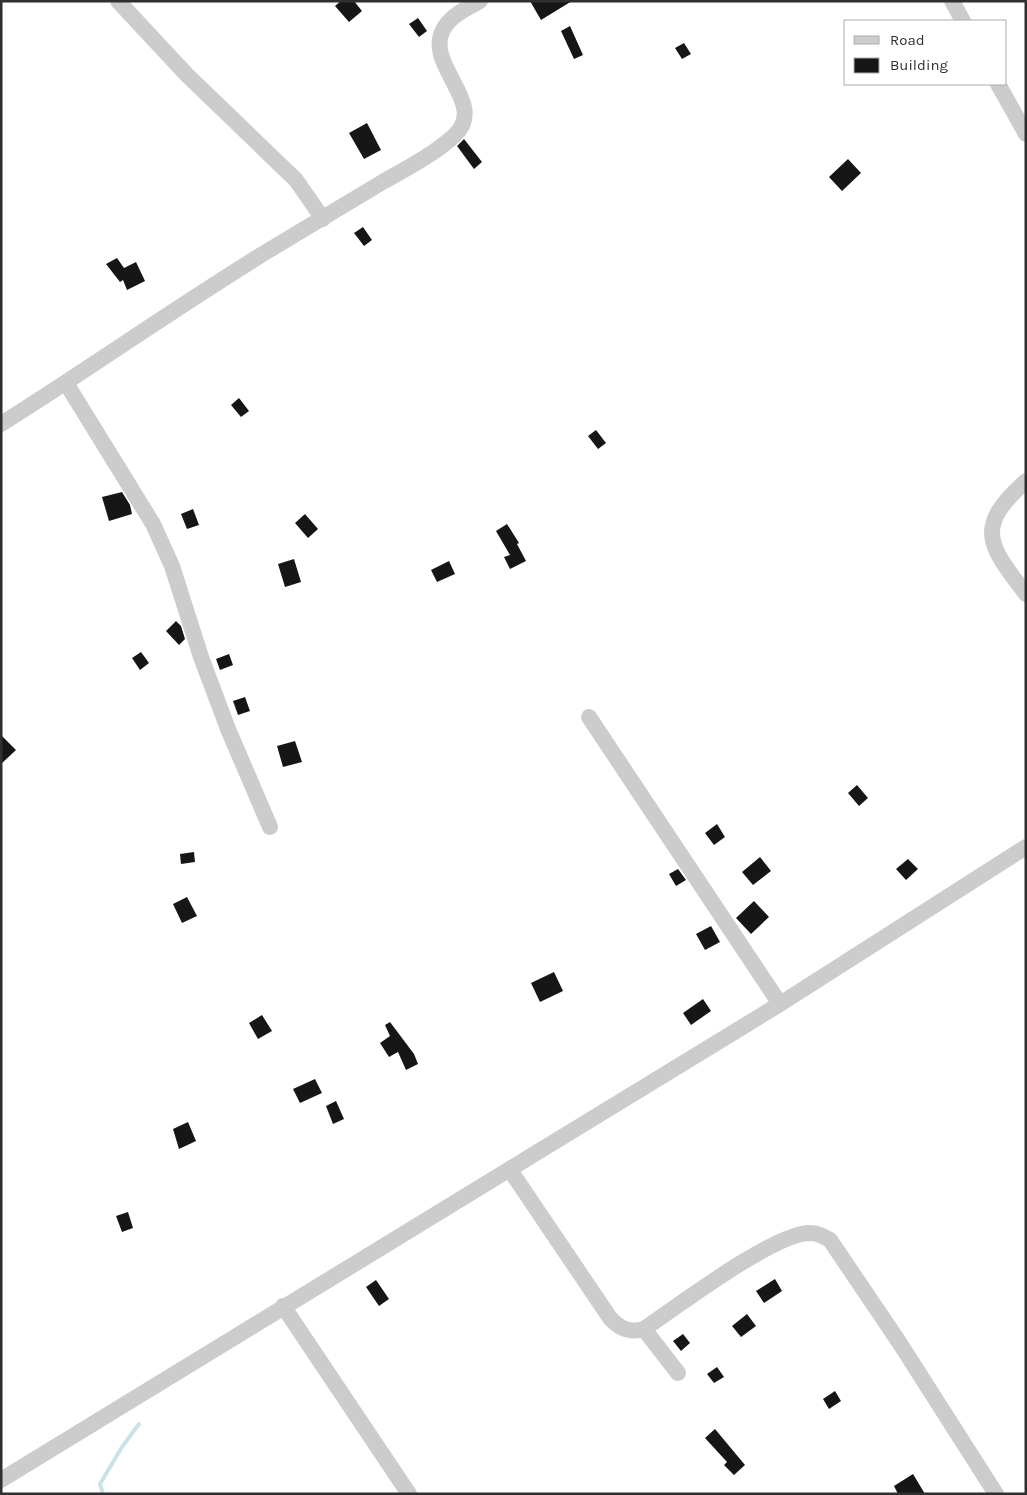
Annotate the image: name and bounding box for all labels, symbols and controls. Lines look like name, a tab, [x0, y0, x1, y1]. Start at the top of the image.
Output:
legend	[844, 20, 1007, 85]
text: Road	[890, 31, 925, 49]
text: Building	[890, 56, 948, 74]

